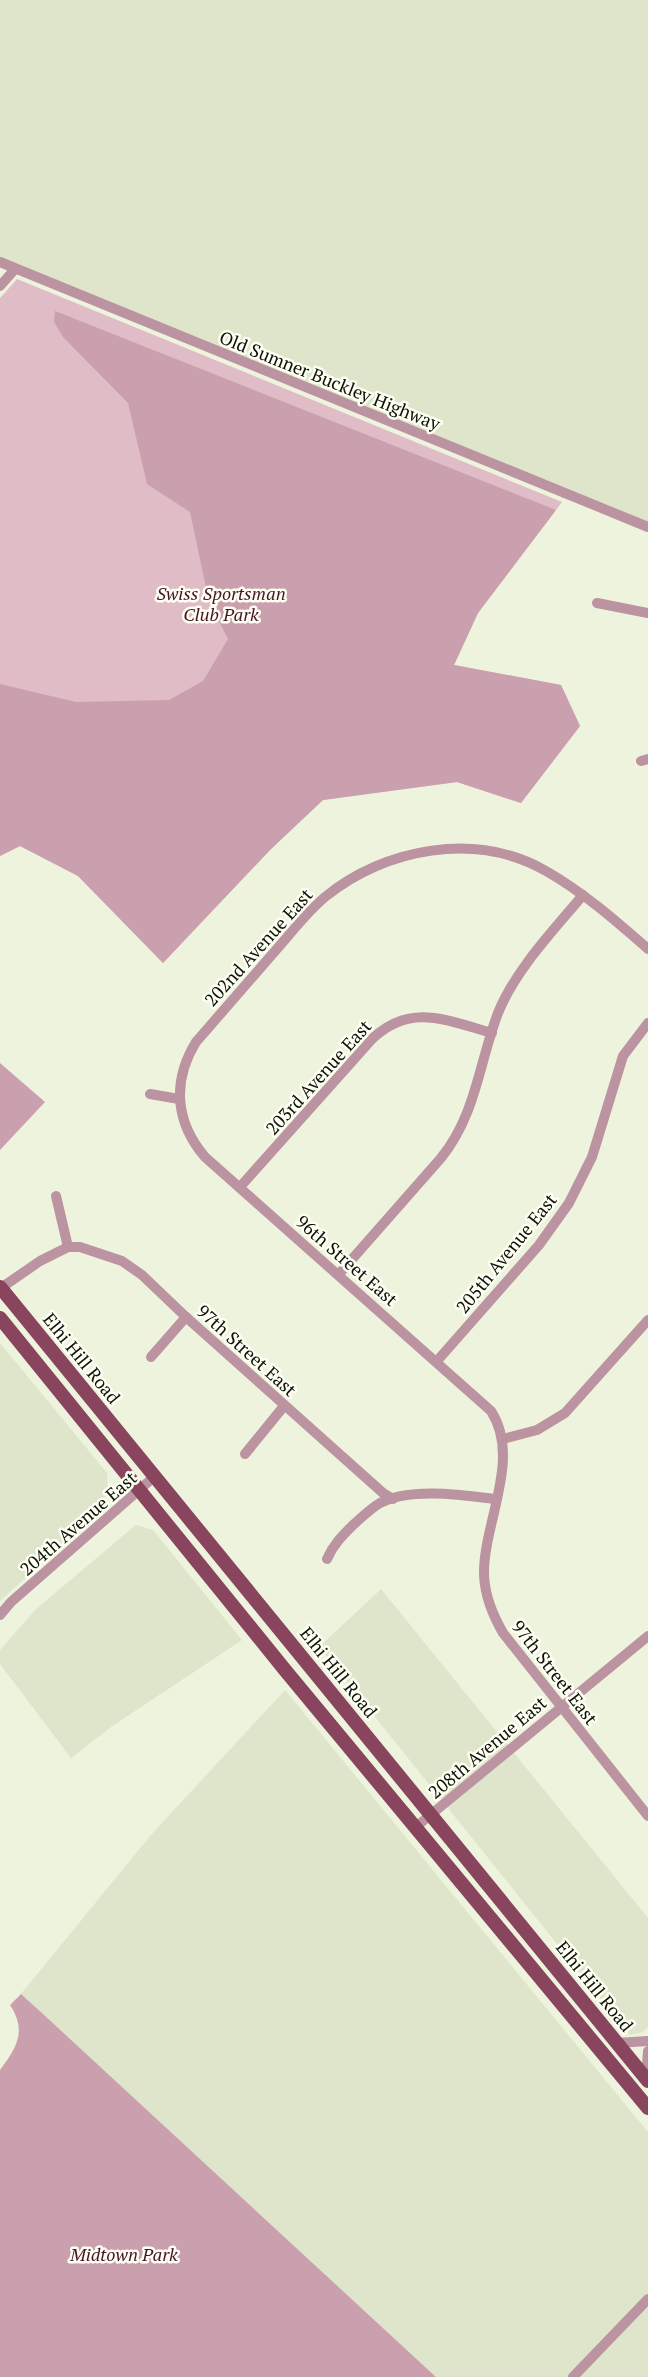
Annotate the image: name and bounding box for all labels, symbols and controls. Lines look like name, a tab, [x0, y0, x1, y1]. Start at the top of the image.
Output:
street label: Old Sumner Buckley Highway	[216, 325, 445, 436]
park label: Swiss Sportsman Club Park	[156, 581, 286, 626]
street label: 202nd Avenue East	[199, 883, 318, 1011]
street label: 203rd Avenue East	[260, 1014, 376, 1140]
street label: 205th Avenue East	[450, 1188, 562, 1318]
street label: 96th Street East	[291, 1209, 403, 1311]
street label: 97th Street East	[192, 1299, 302, 1401]
street label: Elhi Hill Road	[38, 1308, 126, 1408]
street label: 204th Avenue East	[15, 1465, 142, 1580]
street label: 97th Street East	[507, 1615, 604, 1729]
street label: Elhi Hill Road	[295, 1622, 383, 1722]
street label: 208th Avenue East	[423, 1690, 551, 1804]
street label: Elhi Hill Road	[551, 1936, 639, 2036]
park label: Midtown Park	[69, 2242, 178, 2266]

